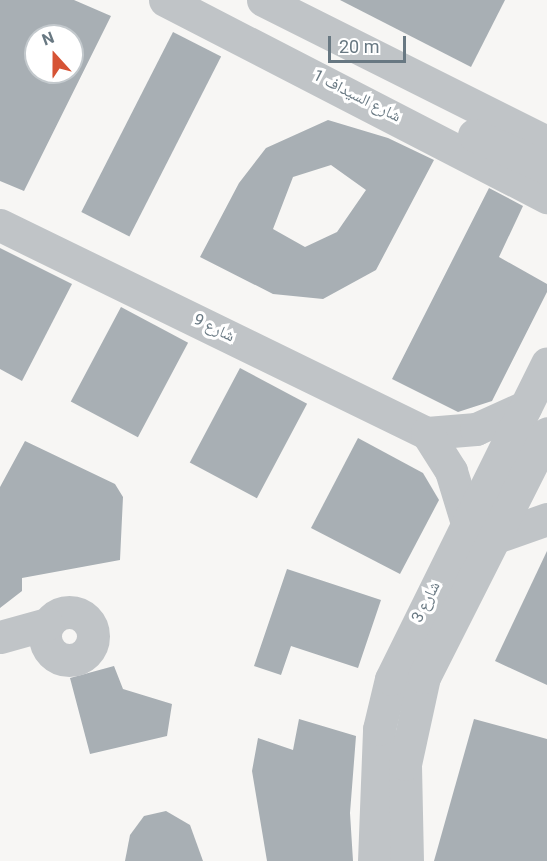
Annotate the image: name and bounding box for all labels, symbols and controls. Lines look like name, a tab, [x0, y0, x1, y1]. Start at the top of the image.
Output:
north arrow	[24, 24, 84, 84]
scale bar	[331, 24, 409, 62]
text: N	[39, 28, 57, 49]
text: 20 m	[339, 36, 379, 57]
street label: شارع السيداف 1	[310, 66, 404, 126]
street label: شارع 9	[190, 310, 238, 346]
street label: شارع 3	[408, 578, 444, 626]

